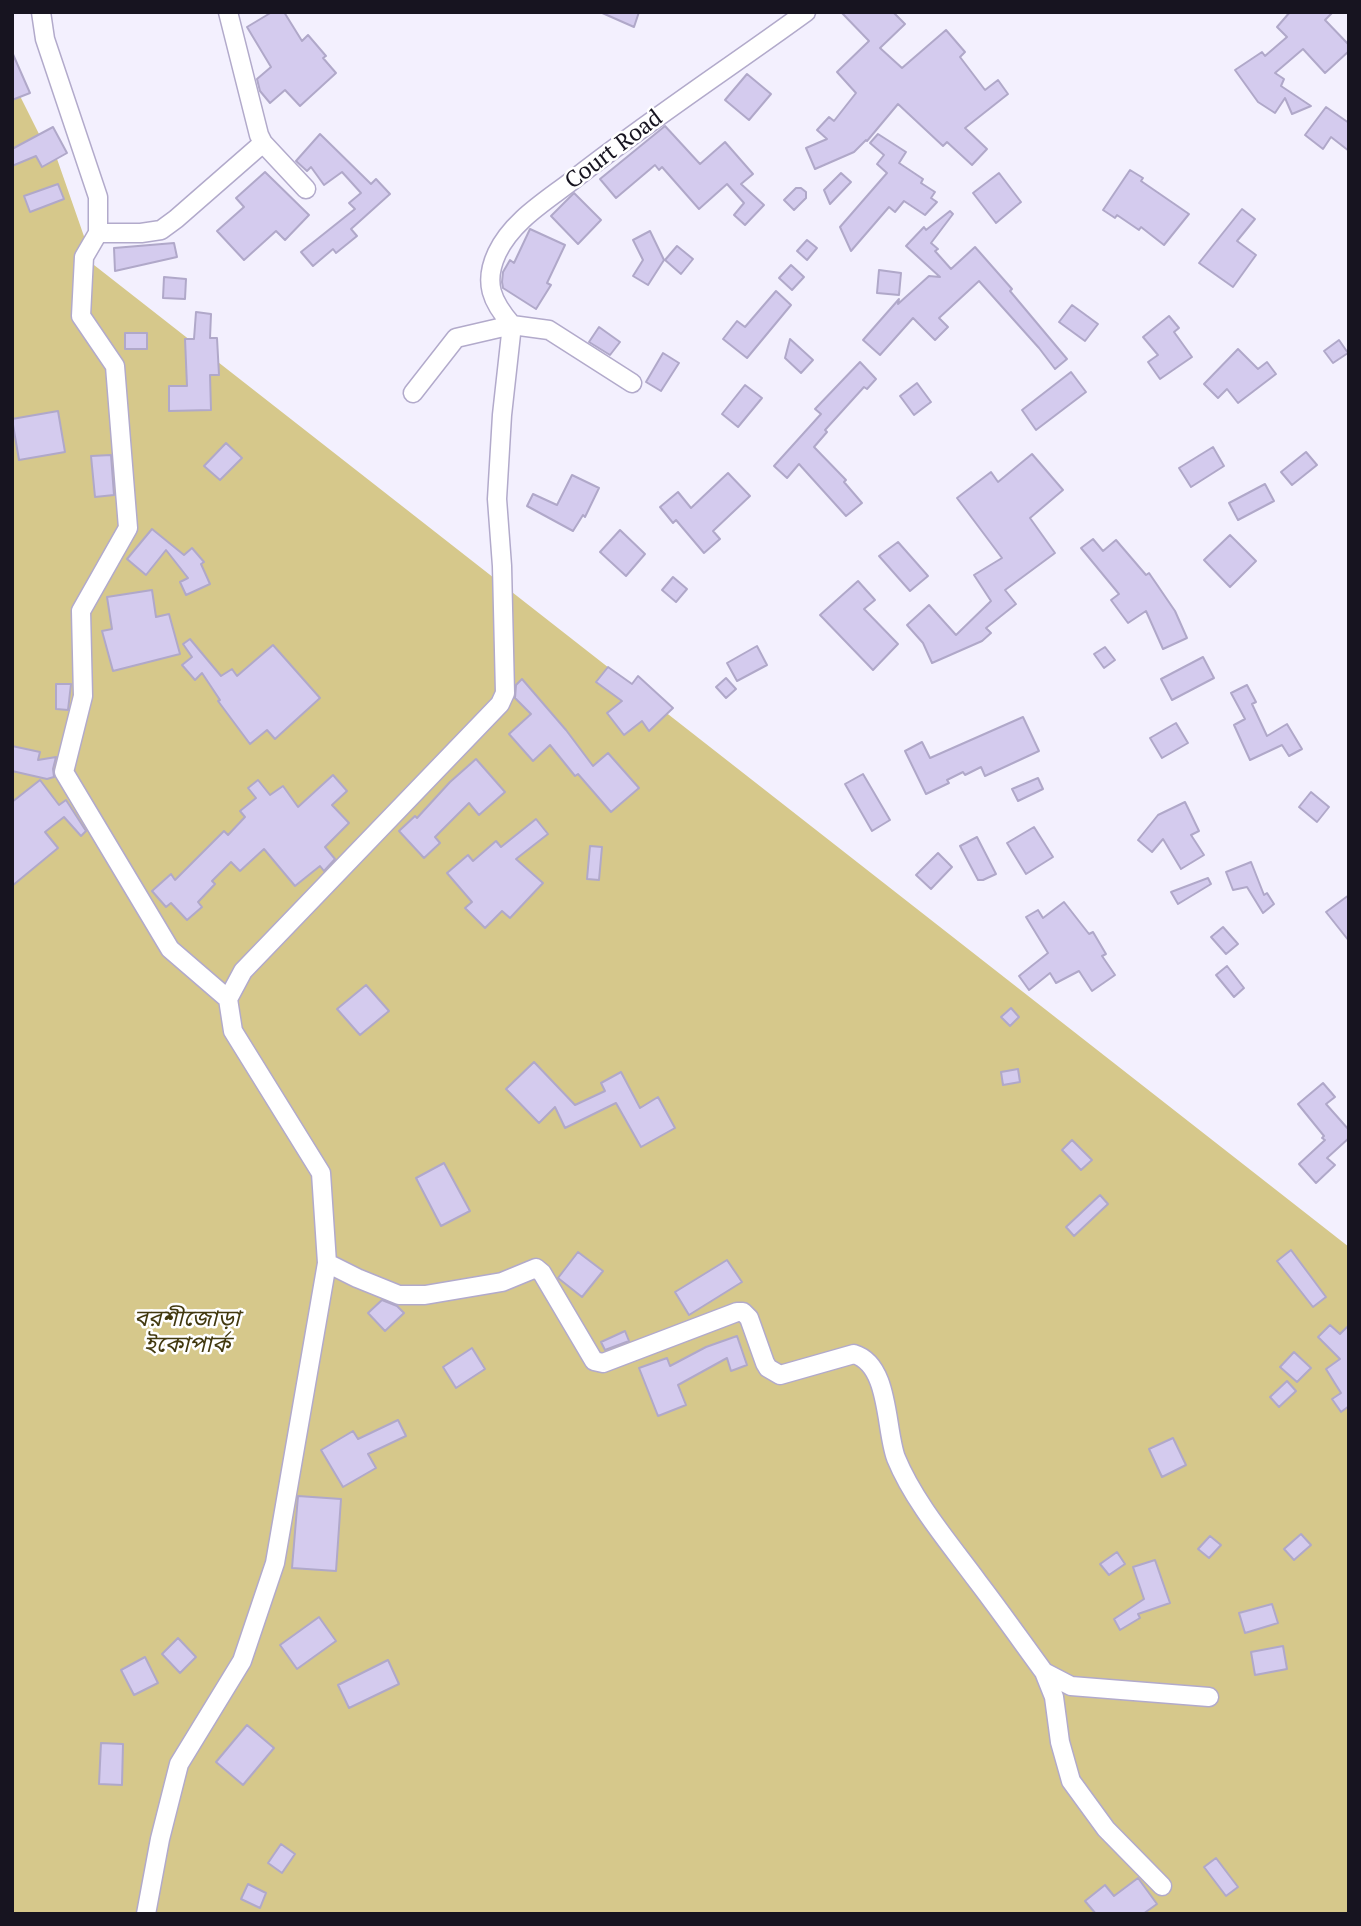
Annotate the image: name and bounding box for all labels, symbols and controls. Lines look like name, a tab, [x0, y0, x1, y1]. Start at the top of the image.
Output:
street label: Court Road	[560, 105, 668, 195]
park label: বরশীজোড়া ইকোপার্ক	[134, 1305, 240, 1359]

